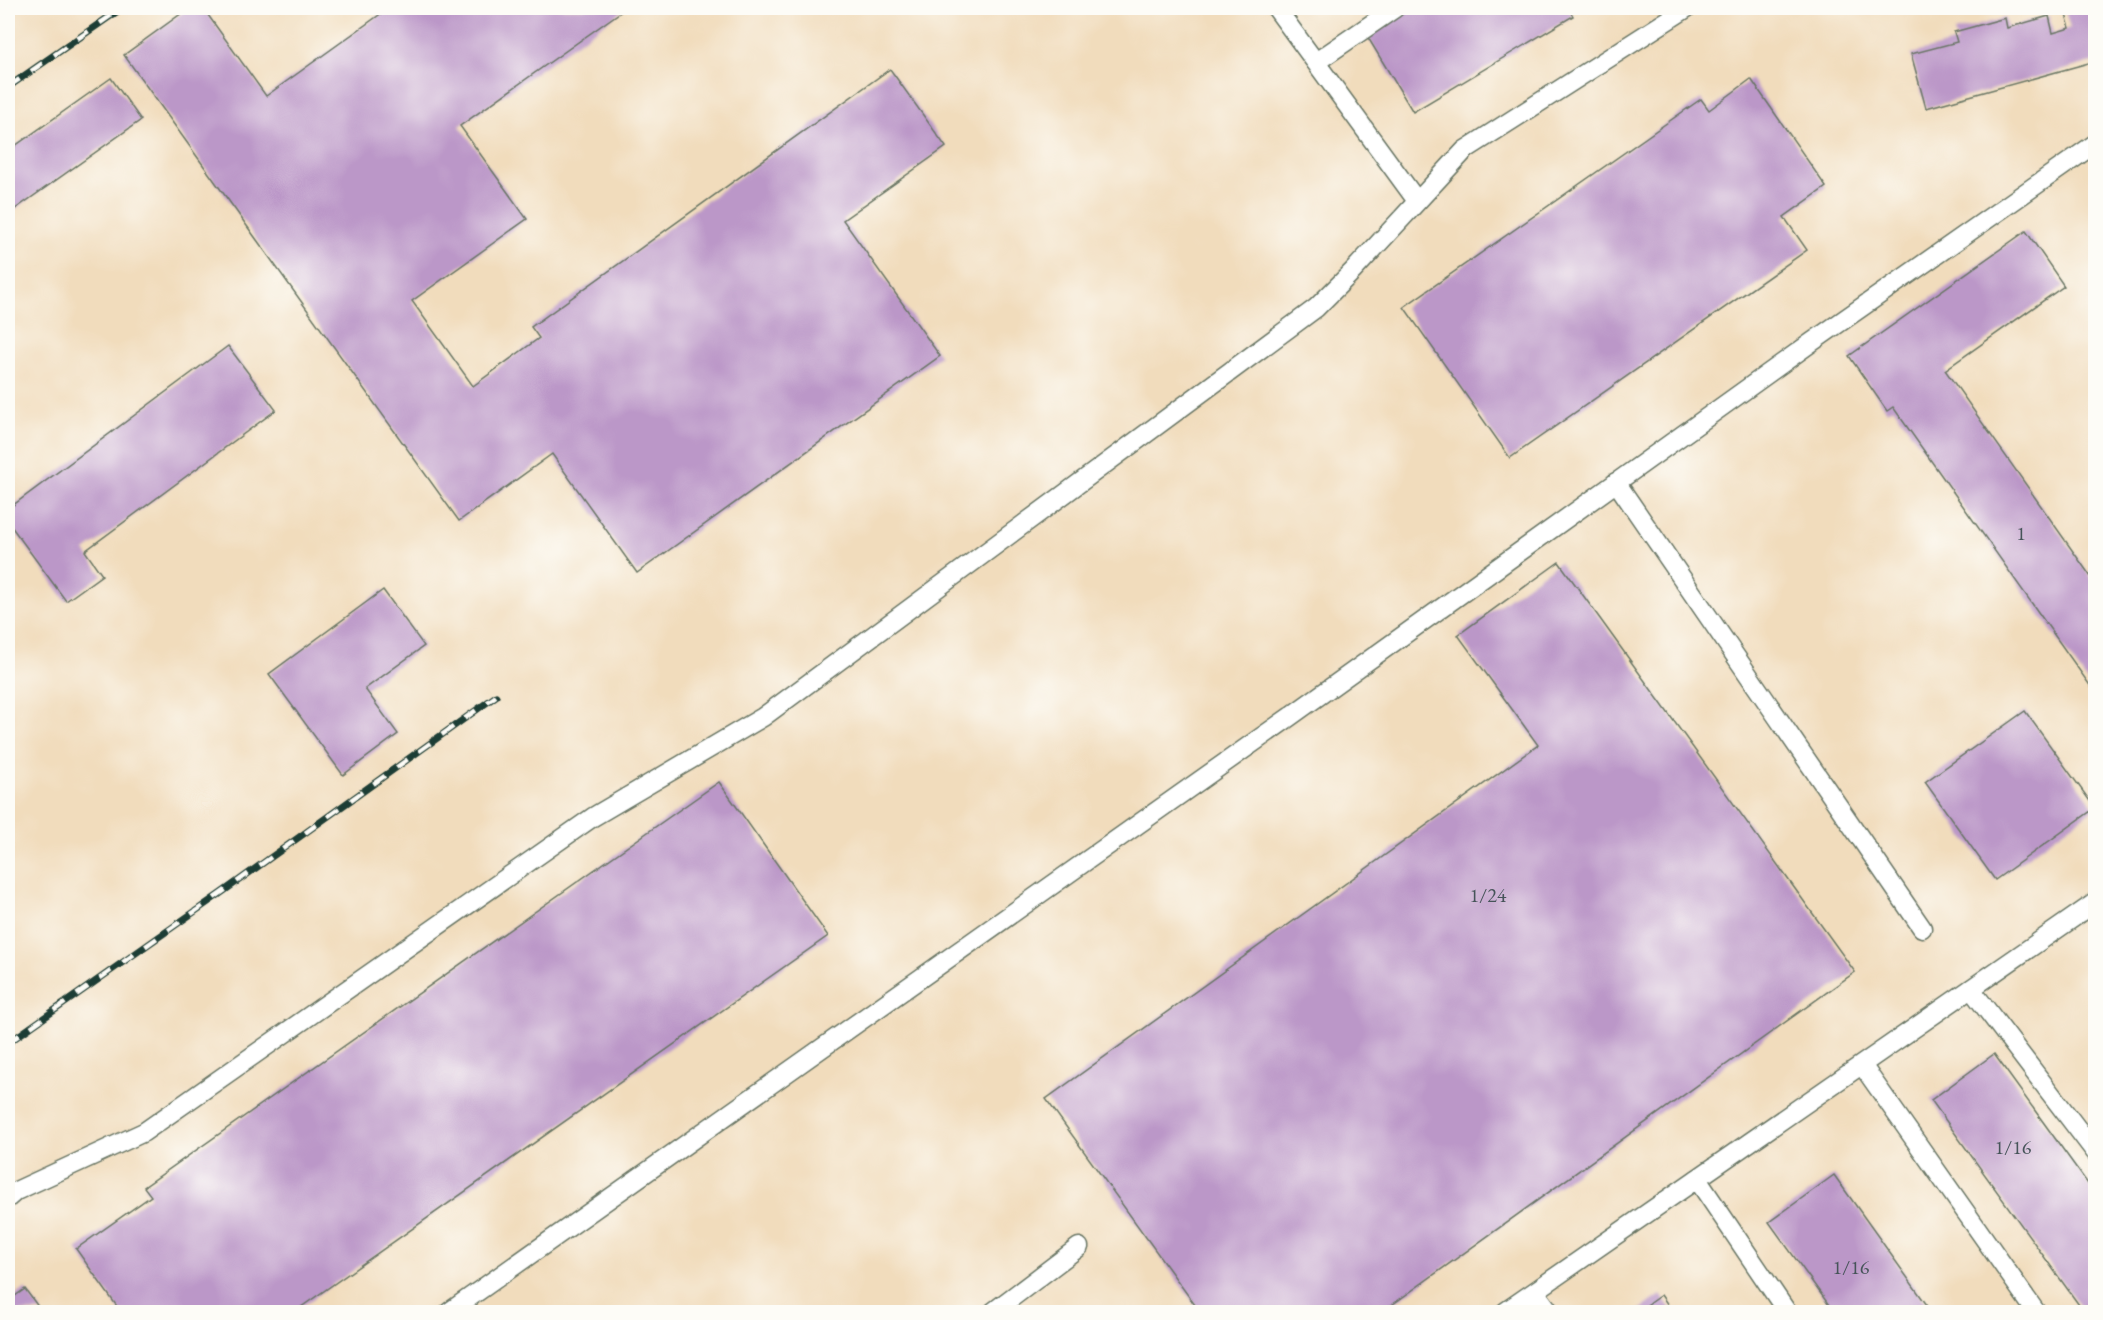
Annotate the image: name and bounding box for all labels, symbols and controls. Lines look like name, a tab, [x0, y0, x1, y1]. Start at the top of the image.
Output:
house number: 1	[2016, 520, 2026, 546]
house number: 1/24	[1470, 882, 1507, 908]
house number: 1/16	[1995, 1134, 2032, 1160]
house number: 1/16	[1833, 1254, 1870, 1280]

